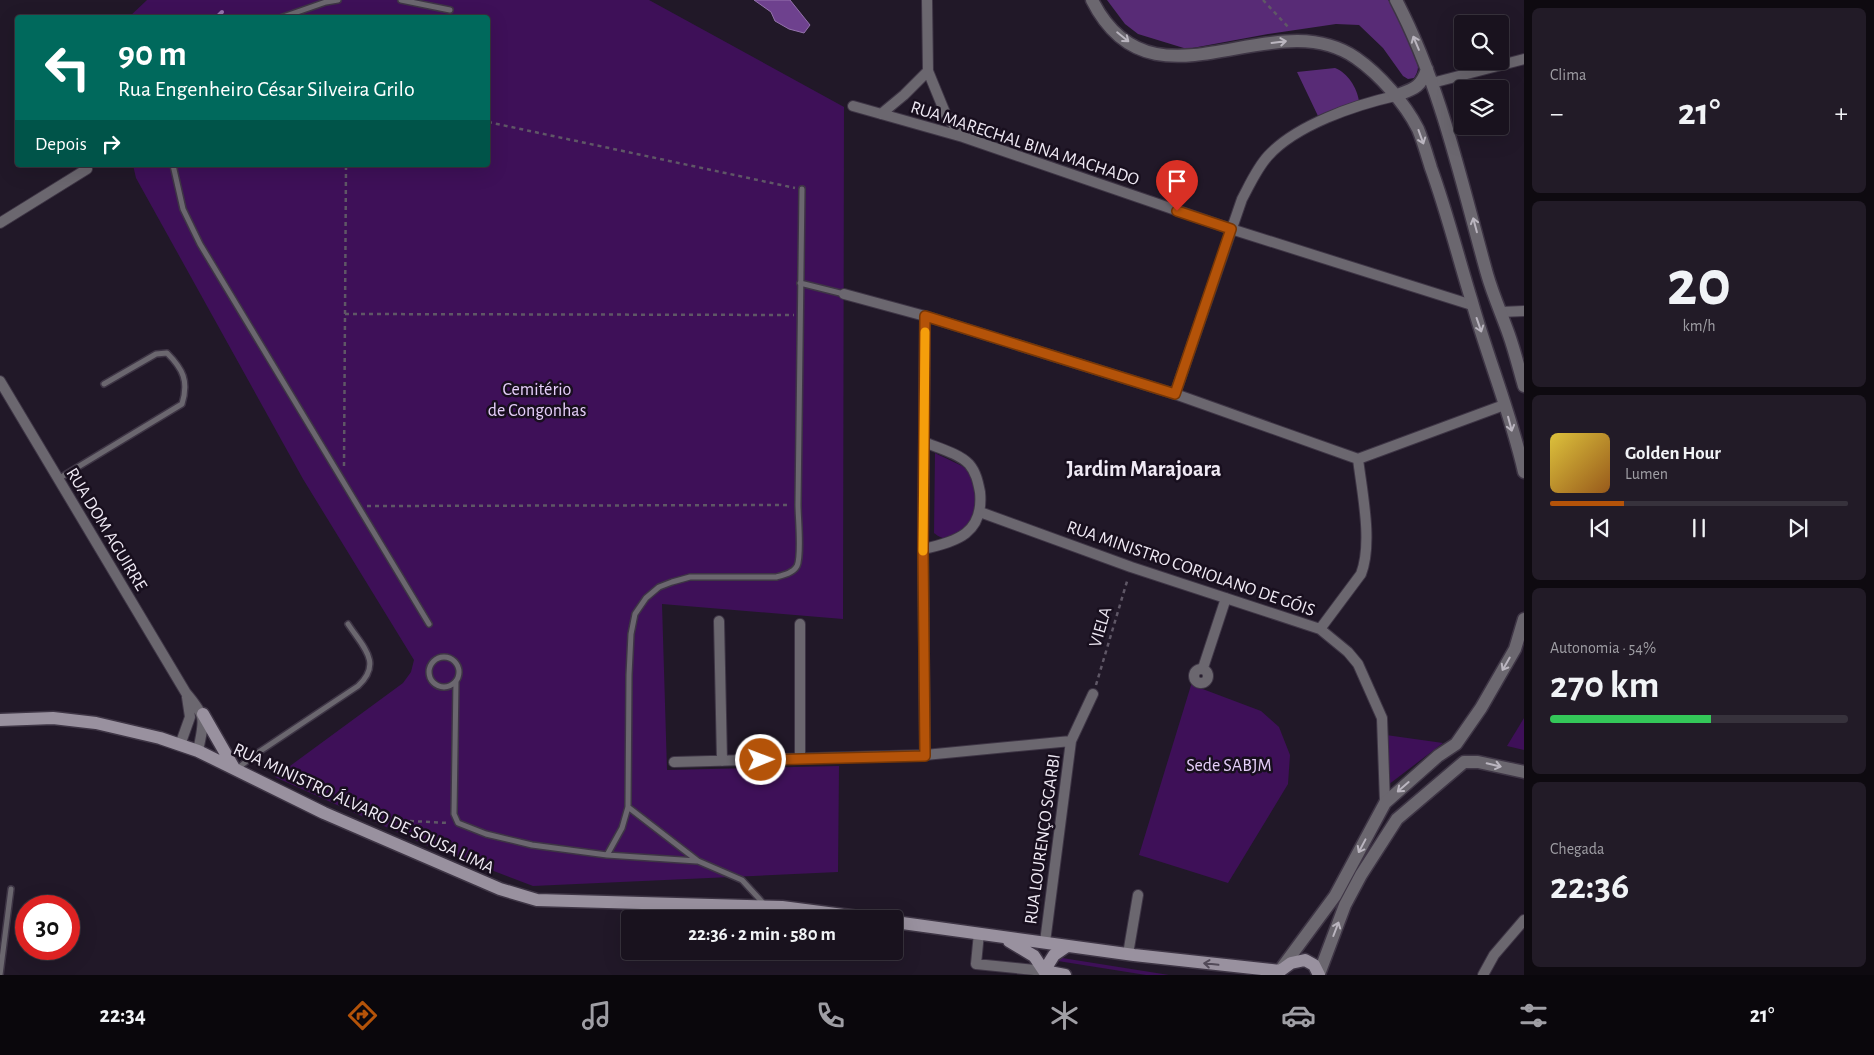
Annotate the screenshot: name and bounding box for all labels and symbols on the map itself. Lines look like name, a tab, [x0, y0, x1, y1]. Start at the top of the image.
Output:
one-way arrow	[1116, 32, 1129, 43]
one-way arrow	[1411, 36, 1421, 51]
one-way arrow	[1271, 37, 1287, 47]
street label: RUA MARECHAL BINA MACHADO	[908, 98, 1141, 189]
one-way arrow	[1416, 129, 1426, 145]
pin	[1156, 160, 1198, 211]
one-way arrow	[1470, 217, 1479, 233]
one-way arrow	[1475, 316, 1485, 332]
park label: Cemitério de Congonhas	[488, 381, 586, 420]
one-way arrow	[1506, 416, 1516, 432]
district label: Jardim Marajoara	[1067, 458, 1222, 481]
street label: RUA DOM AGUIRRE	[62, 465, 150, 594]
street label: RUA MINISTRO CORIOLANO DE GÓIS	[1064, 515, 1318, 620]
street label: VIELA	[1087, 604, 1116, 650]
one-way arrow	[1501, 657, 1511, 672]
position arrow	[734, 733, 786, 785]
street label: RUA MINISTRO ÁLVARO DE SOUSA LIMA	[230, 738, 499, 878]
street label: RUA LOURENÇO SGARBI	[1022, 753, 1064, 926]
park label: Sede SABJM	[1186, 757, 1272, 775]
one-way arrow	[1486, 761, 1502, 771]
one-way arrow	[1397, 781, 1410, 792]
one-way arrow	[1357, 838, 1367, 853]
speed limit sign: 30	[15, 895, 80, 960]
one-way arrow	[1332, 921, 1341, 937]
one-way arrow	[1203, 959, 1219, 969]

